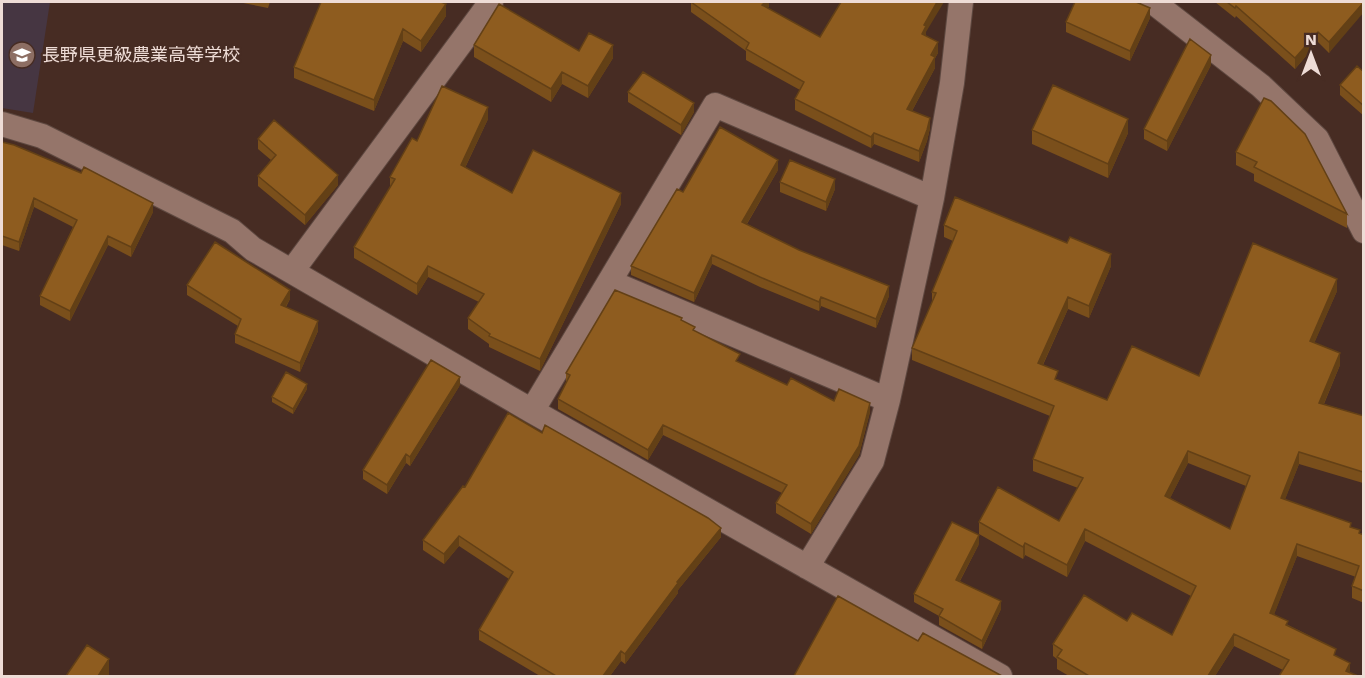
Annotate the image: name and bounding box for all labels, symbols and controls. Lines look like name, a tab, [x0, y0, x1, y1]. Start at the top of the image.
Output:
north arrow	[1281, 24, 1341, 84]
text: N	[1305, 30, 1317, 49]
school or university icon: 長野県更級農業高等学校	[7, 40, 37, 70]
place label: 長野県更級農業高等学校	[42, 44, 240, 65]

